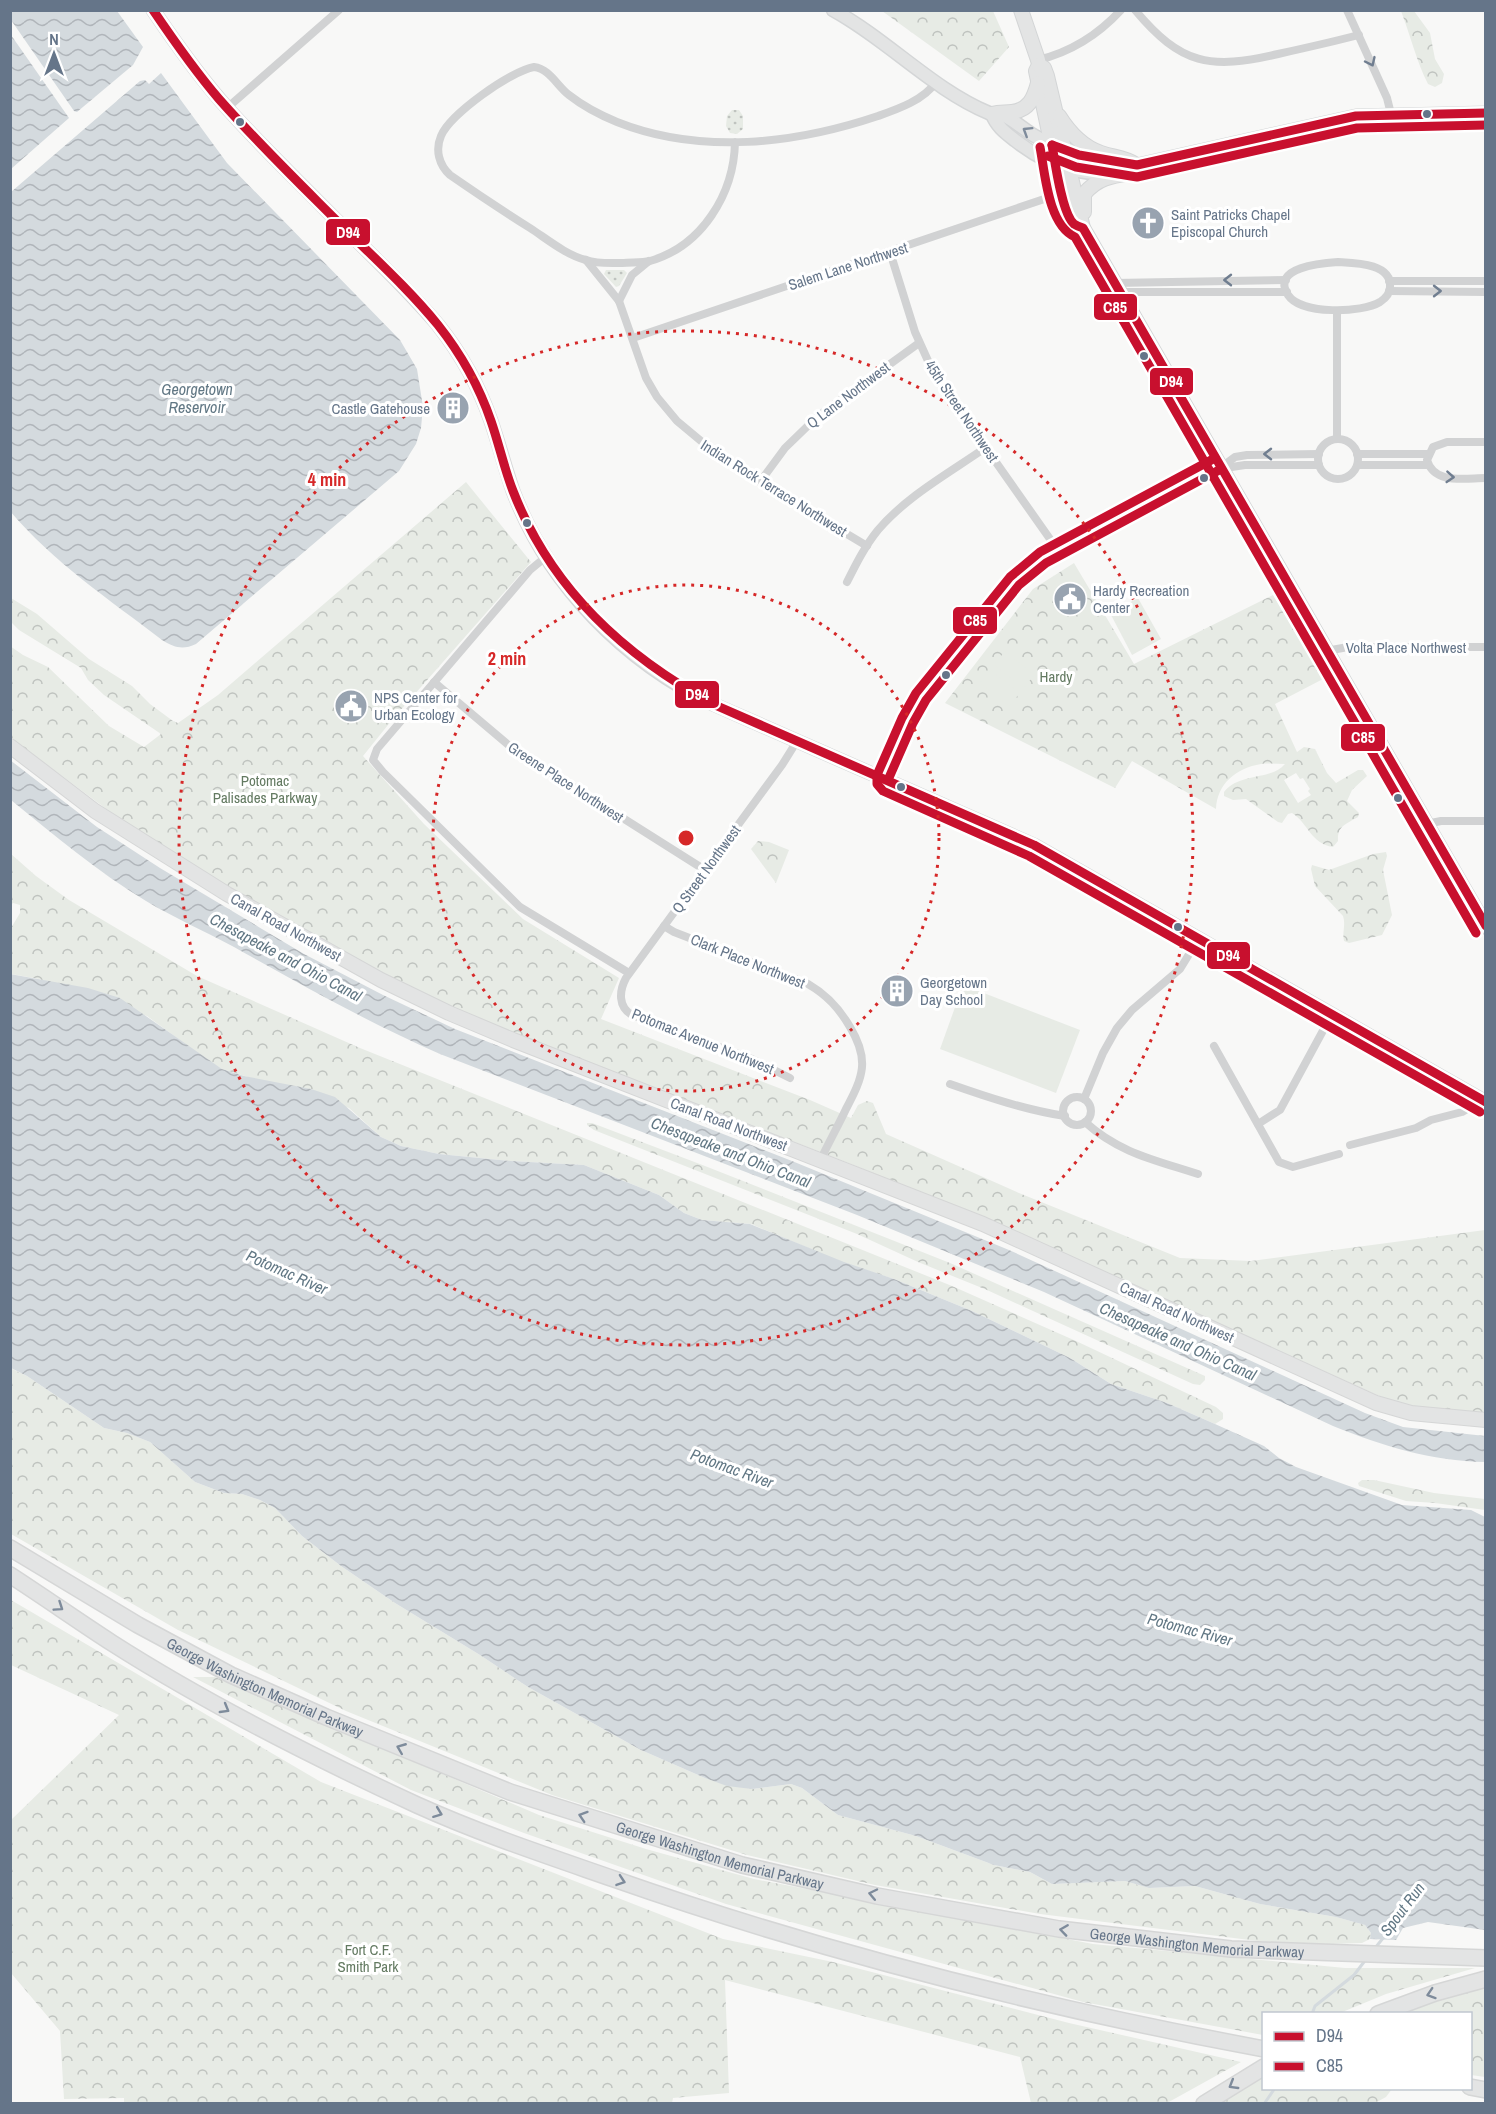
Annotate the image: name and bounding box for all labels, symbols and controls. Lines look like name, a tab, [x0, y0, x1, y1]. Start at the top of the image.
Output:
north arrow	[24, 24, 84, 84]
text: N	[49, 28, 59, 50]
one-way arrow	[1363, 55, 1375, 66]
unlabelled marker	[1421, 108, 1433, 120]
unlabelled marker	[234, 116, 246, 128]
one-way arrow	[1023, 127, 1033, 139]
place label: Saint Patricks Chapel Episcopal Church	[1171, 204, 1290, 242]
church icon: Saint Patricks Chapel Episcopal Church	[1130, 205, 1166, 241]
line badge: D94	[325, 218, 371, 246]
text: D94	[336, 221, 361, 243]
street label: Salem Lane Northwest	[786, 237, 911, 295]
one-way arrow	[1223, 274, 1232, 286]
one-way arrow	[1433, 285, 1442, 298]
line badge: C85	[1093, 293, 1138, 321]
text: C85	[1103, 296, 1127, 318]
unlabelled marker	[1138, 350, 1150, 362]
street label: Q Lane Northwest	[802, 356, 894, 433]
street label: 45th Street Northwest	[920, 356, 1004, 467]
line badge: D94	[1149, 367, 1194, 396]
text: D94	[1159, 370, 1184, 392]
water label: Georgetown Reservoir	[161, 378, 233, 418]
building icon: Castle Gatehouse	[435, 390, 471, 426]
place label: Castle Gatehouse	[332, 398, 430, 419]
street label: Indian Rock Terrace Northwest	[697, 434, 852, 542]
one-way arrow	[1263, 448, 1272, 460]
text: 4 min	[308, 467, 346, 492]
one-way arrow	[1446, 471, 1455, 484]
unlabelled marker	[1198, 472, 1210, 484]
unlabelled marker	[521, 517, 533, 529]
place label: Hardy Recreation Center	[1093, 580, 1189, 618]
public building icon: Hardy Recreation Center	[1052, 581, 1088, 617]
line badge: C85	[952, 606, 998, 635]
text: C85	[963, 609, 987, 631]
street label: Volta Place Northwest	[1346, 637, 1467, 658]
text: 2 min	[488, 646, 526, 671]
park label: Hardy	[1040, 666, 1073, 687]
unlabelled marker	[940, 669, 952, 681]
line badge: D94	[674, 680, 720, 709]
text: D94	[685, 683, 710, 705]
place label: NPS Center for Urban Ecology	[374, 687, 457, 725]
public building icon: NPS Center for Urban Ecology	[333, 688, 369, 724]
line badge: C85	[1340, 723, 1386, 752]
text: C85	[1351, 726, 1375, 748]
street label: Greene Place Northwest	[504, 737, 628, 828]
park label: Potomac Palisades Parkway	[213, 770, 318, 808]
unlabelled marker	[895, 781, 907, 793]
unlabelled marker	[1392, 792, 1404, 804]
street label: Q Street Northwest	[667, 820, 746, 917]
centre of rings	[676, 828, 696, 848]
street label: Canal Road Northwest	[227, 888, 346, 966]
water label: Chesapeake and Ohio Canal	[206, 908, 367, 1007]
unlabelled marker	[1172, 921, 1184, 933]
street label: Clark Place Northwest	[688, 928, 809, 994]
line badge: D94	[1206, 941, 1251, 970]
text: D94	[1216, 944, 1241, 966]
place label: Georgetown Day School	[920, 972, 987, 1010]
building icon: Georgetown Day School	[879, 973, 915, 1009]
street label: Potomac Avenue Northwest	[629, 1003, 778, 1079]
street label: Canal Road Northwest	[667, 1092, 791, 1156]
water label: Chesapeake and Ohio Canal	[648, 1111, 815, 1193]
water label: Potomac River	[243, 1244, 332, 1300]
street label: Canal Road Northwest	[1116, 1276, 1238, 1348]
water label: Chesapeake and Ohio Canal	[1096, 1297, 1261, 1386]
water label: Potomac River	[687, 1443, 777, 1493]
one-way arrow	[52, 1600, 63, 1611]
water label: Potomac River	[1145, 1607, 1235, 1651]
street label: George Washington Memorial Parkway	[163, 1632, 368, 1742]
one-way arrow	[219, 1702, 229, 1713]
one-way arrow	[396, 1743, 407, 1755]
one-way arrow	[432, 1806, 443, 1819]
one-way arrow	[578, 1811, 589, 1823]
street label: George Washington Memorial Parkway	[614, 1816, 827, 1894]
one-way arrow	[615, 1874, 626, 1887]
water label: Spout Run	[1375, 1878, 1429, 1940]
one-way arrow	[868, 1889, 878, 1902]
street label: George Washington Memorial Parkway	[1089, 1922, 1305, 1962]
one-way arrow	[1060, 1924, 1069, 1936]
park label: Fort C.F. Smith Park	[338, 1939, 399, 1977]
one-way arrow	[1426, 1987, 1437, 2000]
legend	[1262, 2012, 1472, 2090]
text: D94	[1316, 2023, 1343, 2048]
text: C85	[1316, 2053, 1343, 2078]
one-way arrow	[1229, 2077, 1239, 2089]

